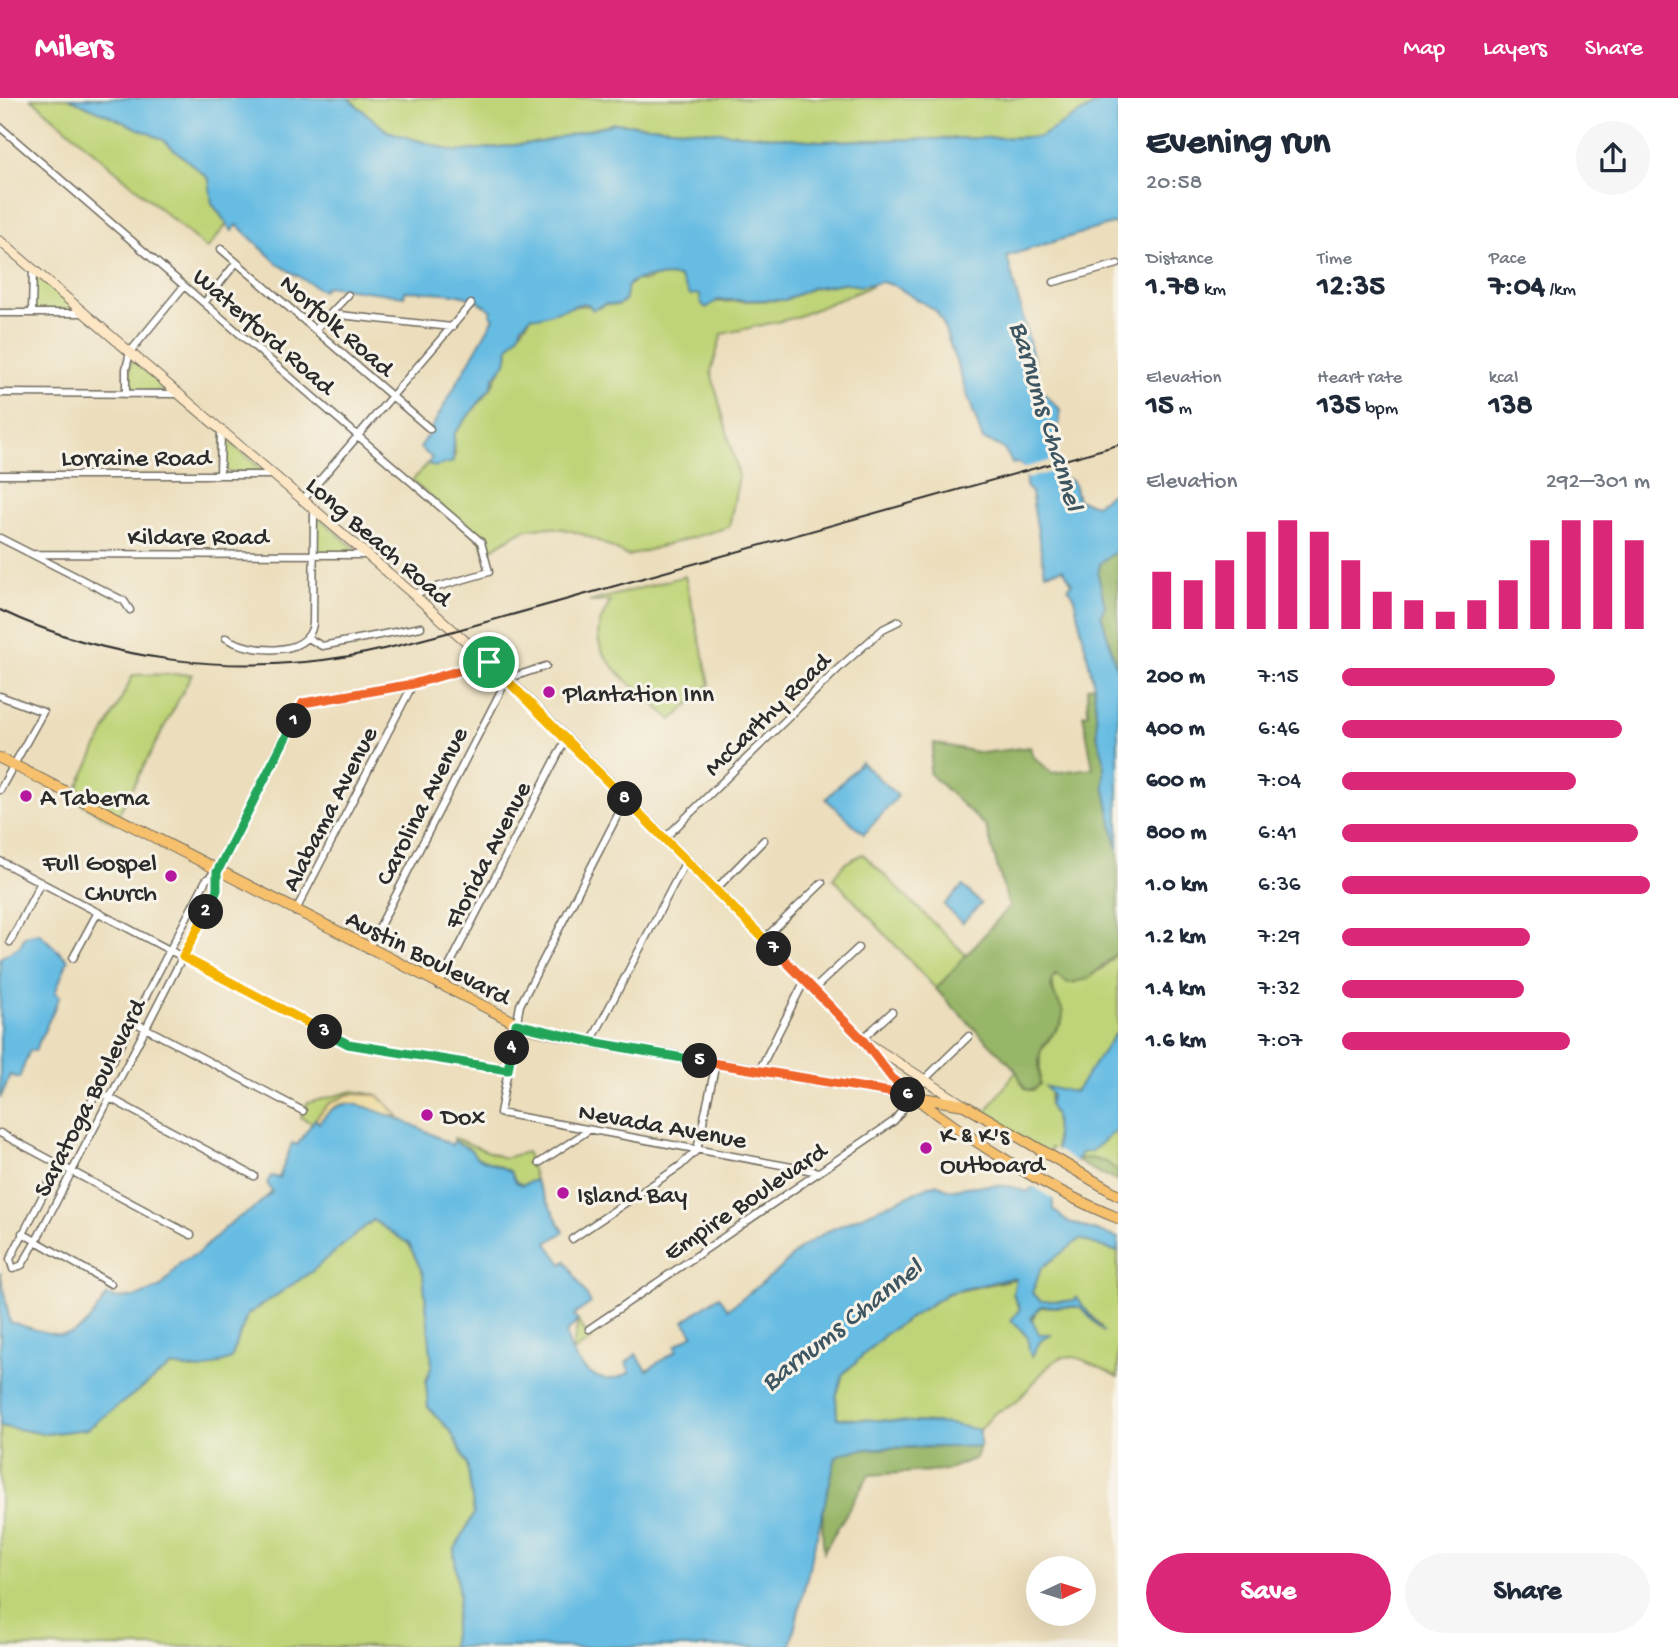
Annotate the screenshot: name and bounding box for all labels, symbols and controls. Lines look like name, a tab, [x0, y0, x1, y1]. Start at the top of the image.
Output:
text: Milers	[35, 30, 113, 68]
text: Map	[1403, 35, 1445, 64]
text: Layers	[1483, 35, 1547, 64]
text: Share	[1585, 35, 1643, 64]
button: share	[1576, 121, 1650, 195]
text: Evening run	[1146, 122, 1330, 166]
text: 20:58	[1146, 170, 1202, 197]
text: Distance	[1146, 248, 1213, 271]
text: Time	[1317, 248, 1352, 271]
text: Pace	[1489, 248, 1526, 271]
street label: Waterford Road	[184, 263, 341, 405]
street label: Norfolk Road	[272, 269, 400, 387]
text: 1.78	[1146, 271, 1200, 306]
text: 12:35	[1317, 271, 1385, 306]
text: 7:04	[1489, 271, 1545, 306]
text: km	[1200, 279, 1226, 302]
text: /km	[1545, 279, 1576, 302]
water label: Barnums Channel	[1000, 318, 1090, 517]
text: Elevation	[1146, 367, 1222, 390]
text: Heart rate	[1317, 367, 1402, 390]
text: kcal	[1489, 367, 1518, 390]
text: 15	[1146, 390, 1174, 425]
text: 135	[1317, 390, 1361, 425]
text: 138	[1489, 390, 1533, 425]
text: m	[1174, 398, 1192, 421]
text: bpm	[1361, 398, 1398, 421]
street label: Lorraine Road	[61, 445, 213, 476]
text: Elevation	[1146, 469, 1237, 496]
text: 292–301 m	[1546, 469, 1650, 496]
street label: Long Beach Road	[298, 472, 458, 616]
street label: Kildare Road	[128, 524, 270, 555]
pin	[459, 632, 519, 692]
icon: arrive	[470, 643, 508, 681]
street label: McCarthy Road	[699, 647, 840, 785]
text: 200 m	[1146, 664, 1205, 691]
text: 7:15	[1258, 664, 1299, 691]
place label: Plantation Inn	[562, 681, 715, 712]
marker: Plantation Inn	[541, 684, 557, 700]
pin: 1	[276, 704, 312, 738]
text: 1	[290, 709, 297, 732]
text: 400 m	[1146, 716, 1205, 743]
text: 6:46	[1258, 716, 1299, 743]
street label: Alabama Avenue	[277, 722, 387, 898]
street label: Carolina Avenue	[371, 722, 478, 891]
text: 600 m	[1146, 768, 1206, 795]
text: 7:04	[1258, 768, 1301, 795]
street label: Florida Avenue	[439, 777, 541, 936]
pin: 8	[608, 782, 642, 816]
place label: A Taberna	[40, 785, 151, 816]
text: 8	[619, 787, 630, 810]
marker: A Taberna	[18, 788, 34, 804]
text: 800 m	[1146, 820, 1207, 847]
text: 6:41	[1258, 820, 1297, 847]
place label: Full Gospel Church	[41, 850, 157, 911]
marker: Full Gospel Church	[163, 868, 179, 884]
text: 1.0 km	[1146, 872, 1208, 899]
text: 6:36	[1258, 872, 1300, 899]
pin: 2	[188, 894, 224, 930]
text: 2	[201, 900, 210, 923]
street label: Austin Boulevard	[340, 905, 516, 1016]
text: 1.2 km	[1146, 924, 1206, 951]
text: 7:29	[1258, 924, 1300, 951]
pin: 7	[756, 932, 792, 966]
text: 7	[769, 937, 778, 960]
text: 1.4 km	[1146, 976, 1205, 1003]
text: 7:32	[1258, 976, 1300, 1003]
street label: Saratoga Boulevard	[29, 993, 156, 1203]
pin: 3	[308, 1014, 342, 1049]
text: 3	[320, 1020, 329, 1043]
text: 1.6 km	[1146, 1028, 1206, 1055]
text: 7:07	[1258, 1028, 1302, 1055]
pin: 4	[494, 1030, 530, 1066]
text: 4	[507, 1036, 516, 1059]
pin: 5	[682, 1044, 718, 1079]
text: 5	[695, 1049, 705, 1072]
pin: 6	[890, 1077, 926, 1112]
text: 6	[903, 1083, 912, 1106]
street label: Nevada Avenue	[576, 1098, 749, 1159]
place label: Dox	[439, 1104, 485, 1135]
marker: Dox	[419, 1107, 435, 1123]
place label: K & K's Outboard	[940, 1122, 1046, 1183]
street label: Empire Boulevard	[659, 1137, 836, 1270]
marker: K & K's Outboard	[918, 1140, 934, 1156]
place label: Island Bay	[577, 1182, 687, 1213]
marker: Island Bay	[555, 1185, 571, 1201]
water label: Barnums Channel	[755, 1252, 932, 1400]
button: Save	[1146, 1553, 1391, 1633]
button: Share	[1405, 1553, 1650, 1633]
north arrow	[1026, 1556, 1096, 1626]
map controls	[1026, 1556, 1096, 1626]

